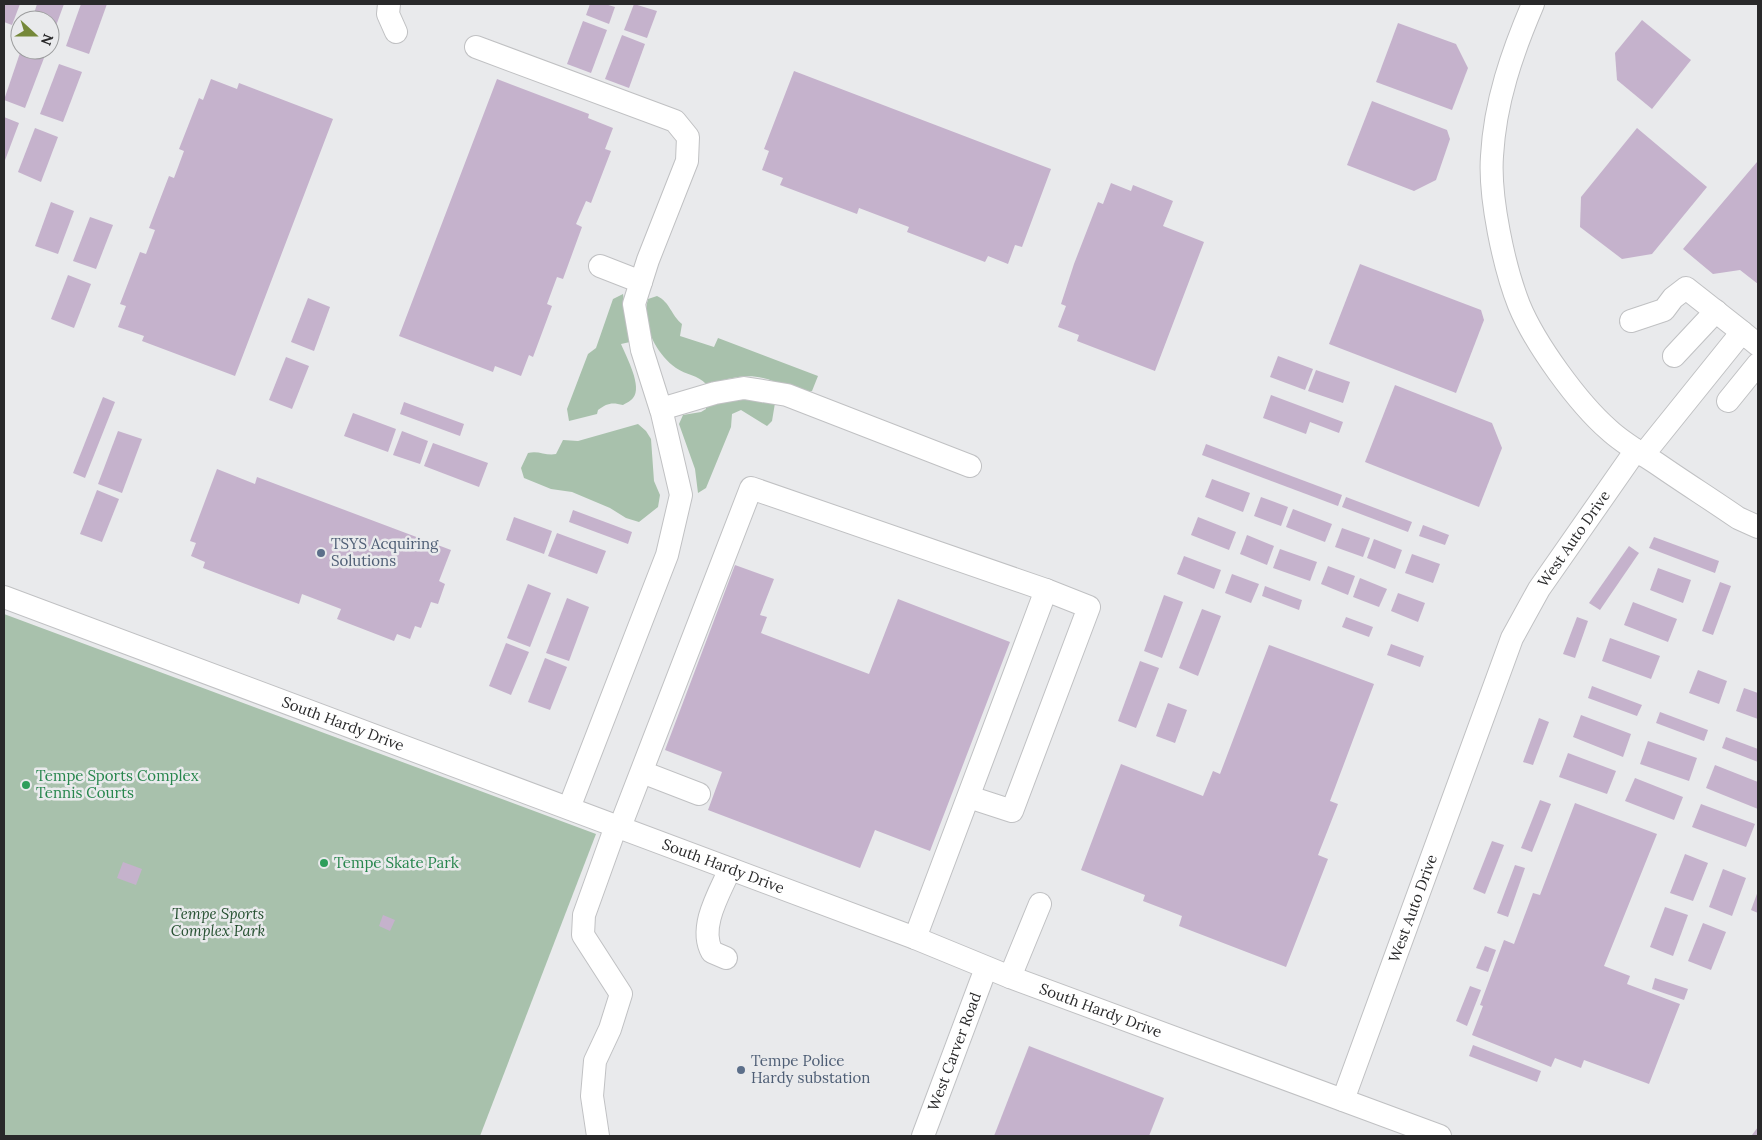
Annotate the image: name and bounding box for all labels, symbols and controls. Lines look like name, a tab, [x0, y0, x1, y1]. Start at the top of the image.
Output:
north arrow	[10, 10, 60, 60]
text: N	[37, 31, 57, 48]
street label: West Auto Drive	[1533, 487, 1614, 591]
place label: TSYS Acquiring Solutions	[331, 534, 439, 570]
marker: TSYS Acquiring Solutions	[315, 547, 327, 559]
street label: South Hardy Drive	[279, 692, 407, 755]
place label: Tempe Sports Complex Tennis Courts	[36, 766, 199, 802]
marker: Tempe Sports Complex Tennis Courts	[20, 779, 32, 791]
street label: South Hardy Drive	[660, 834, 787, 897]
street label: West Auto Drive	[1384, 852, 1441, 965]
place label: Tempe Skate Park	[334, 853, 459, 872]
marker: Tempe Skate Park	[318, 857, 330, 869]
park label: Tempe Sports Complex Park	[171, 904, 266, 940]
street label: South Hardy Drive	[1037, 979, 1165, 1041]
street label: West Carver Road	[923, 990, 985, 1113]
place label: Tempe Police Hardy substation	[751, 1051, 870, 1087]
marker: Tempe Police Hardy substation	[735, 1064, 747, 1076]

